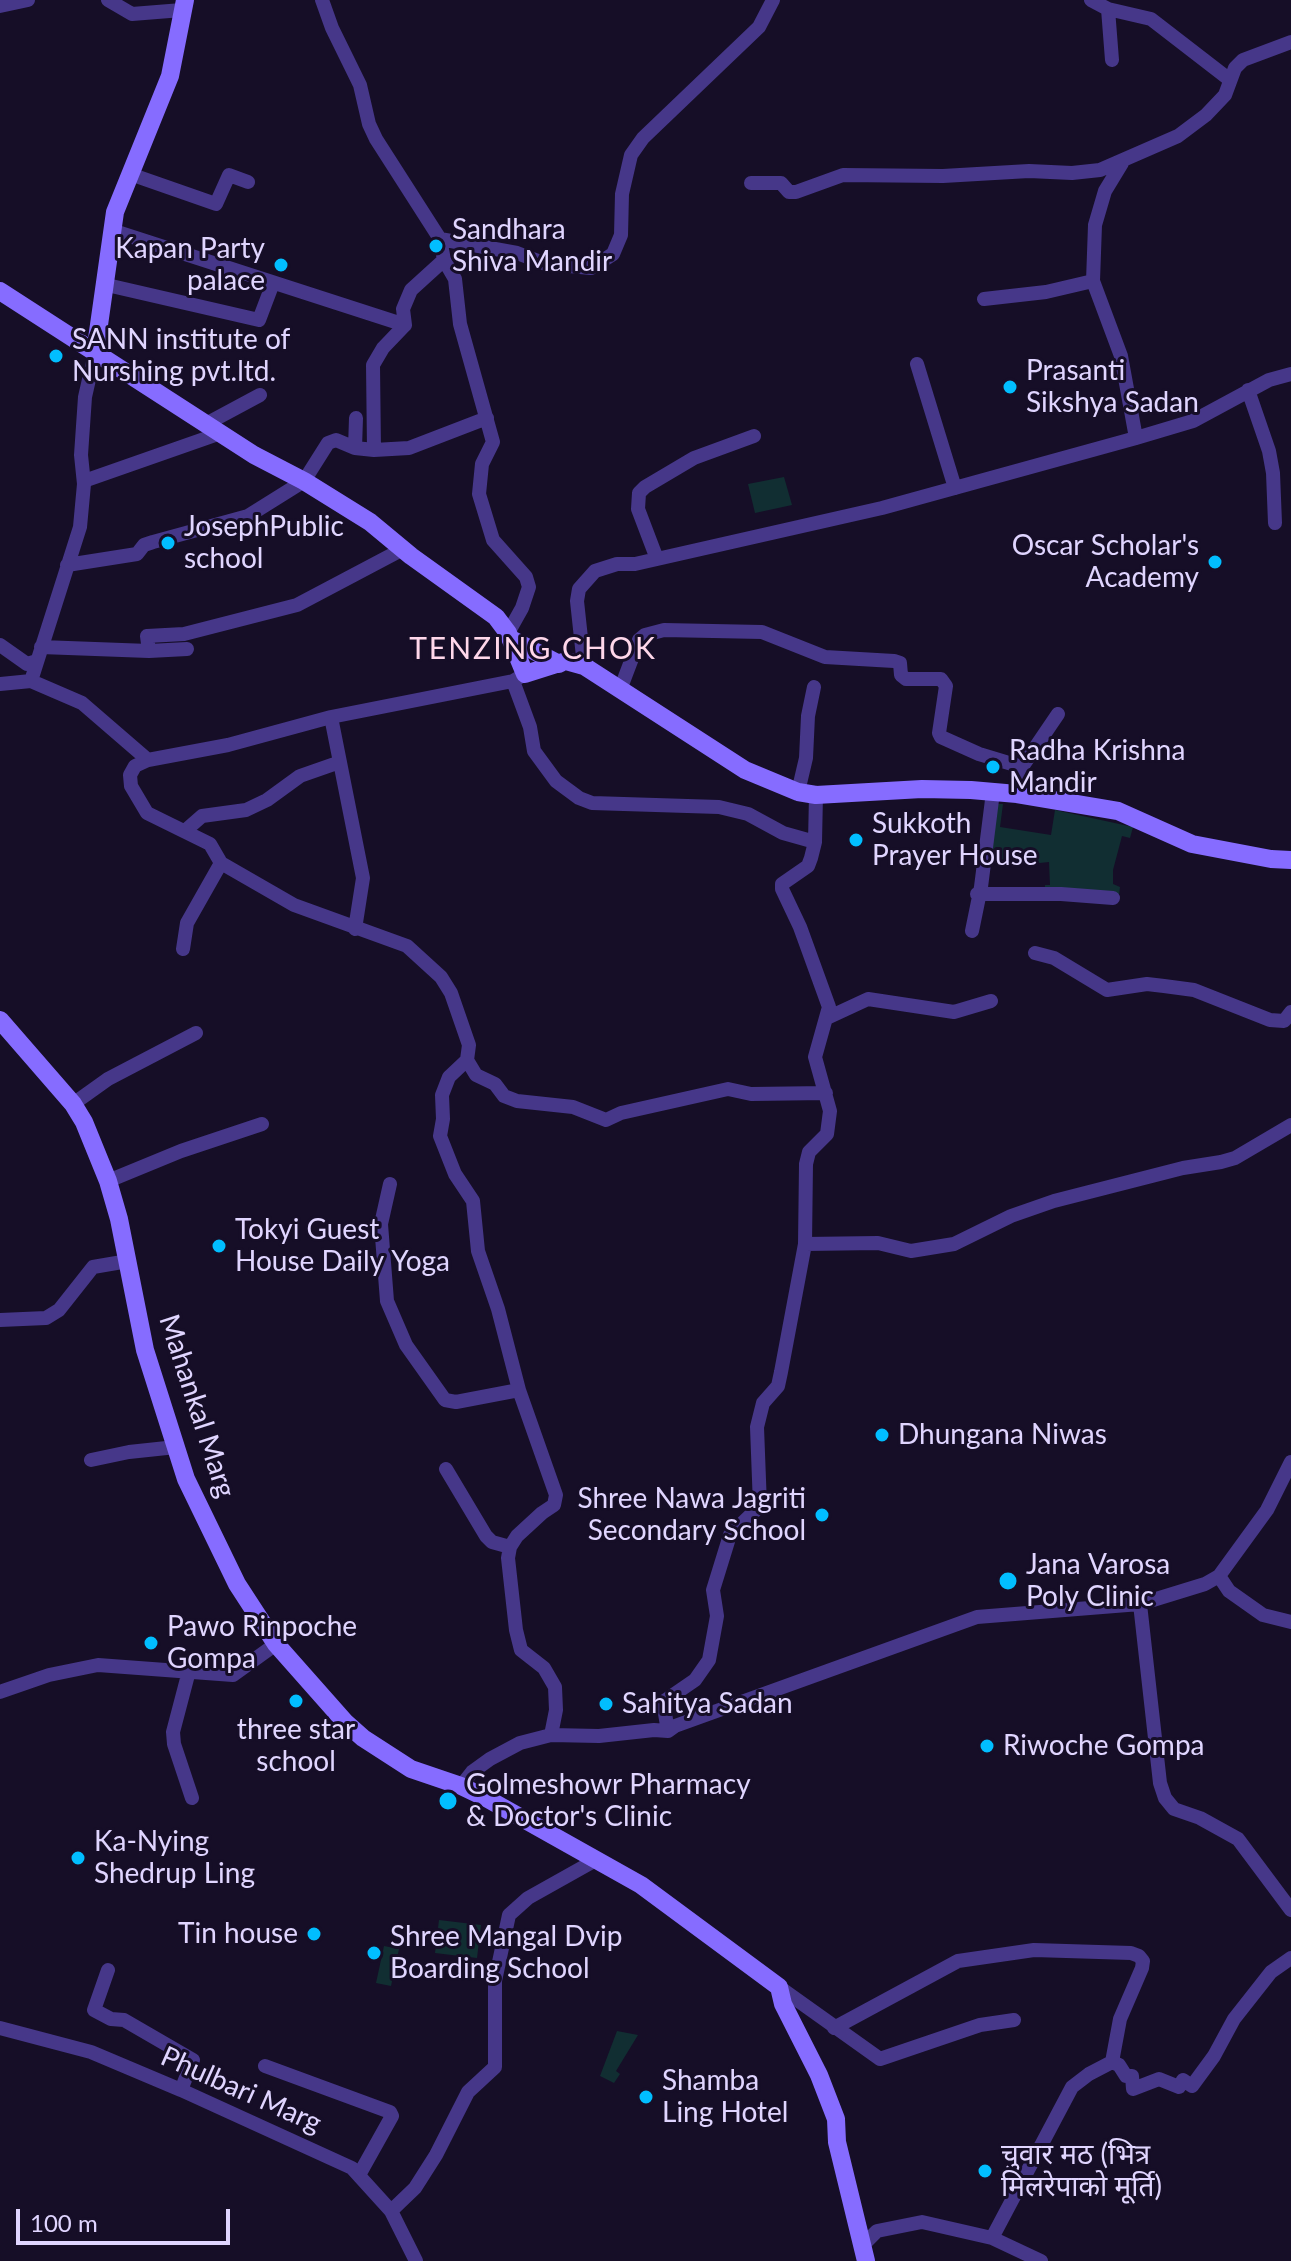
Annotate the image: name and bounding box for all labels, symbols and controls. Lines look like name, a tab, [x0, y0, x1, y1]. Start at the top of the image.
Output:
place label: Sandhara Shiva Mandir	[452, 213, 612, 279]
place label: Kapan Party palace	[115, 232, 265, 298]
marker: Sandhara Shiva Mandir	[427, 237, 445, 255]
marker: Kapan Party palace	[272, 256, 290, 274]
place label: SANN institute of Nurshing pvt.ltd.	[72, 323, 290, 389]
marker: SANN institute of Nurshing pvt.ltd.	[47, 347, 65, 365]
place label: Prasanti Sikshya Sadan	[1026, 354, 1199, 420]
marker: Prasanti Sikshya Sadan	[1001, 378, 1019, 396]
place label: JosephPublic school	[184, 510, 344, 576]
place label: Oscar Scholar's Academy	[1012, 529, 1199, 595]
marker: JosephPublic school	[159, 534, 177, 552]
marker: Oscar Scholar's Academy	[1206, 553, 1224, 571]
district label: TENZING CHOK	[409, 631, 657, 667]
place label: Radha Krishna Mandir	[1009, 734, 1185, 800]
marker: Radha Krishna Mandir	[984, 758, 1002, 776]
place label: Sukkoth Prayer House	[872, 807, 1038, 873]
marker: Sukkoth Prayer House	[847, 831, 865, 849]
place label: Tokyi Guest House Daily Yoga	[235, 1213, 450, 1279]
marker: Tokyi Guest House Daily Yoga	[210, 1237, 228, 1255]
street label: Mahankal Marg	[152, 1310, 242, 1502]
place label: Dhungana Niwas	[898, 1418, 1107, 1452]
marker: Dhungana Niwas	[873, 1426, 891, 1444]
place label: Shree Nawa Jagriti Secondary School	[577, 1482, 806, 1548]
marker: Shree Nawa Jagriti Secondary School	[813, 1506, 831, 1524]
place label: Jana Varosa Poly Clinic	[1026, 1548, 1170, 1614]
marker: Jana Varosa Poly Clinic	[997, 1570, 1019, 1592]
place label: Pawo Rinpoche Gompa	[167, 1610, 357, 1676]
marker: Pawo Rinpoche Gompa	[142, 1634, 160, 1652]
place label: Sahitya Sadan	[622, 1687, 793, 1721]
marker: three star school	[287, 1692, 305, 1710]
marker: Sahitya Sadan	[597, 1695, 615, 1713]
place label: three star school	[237, 1713, 355, 1779]
place label: Riwoche Gompa	[1003, 1729, 1204, 1763]
marker: Riwoche Gompa	[978, 1737, 996, 1755]
place label: Golmeshowr Pharmacy & Doctor's Clinic	[466, 1768, 751, 1834]
marker: Golmeshowr Pharmacy & Doctor's Clinic	[437, 1790, 459, 1812]
place label: Ka-Nying Shedrup Ling	[94, 1825, 255, 1891]
marker: Ka-Nying Shedrup Ling	[69, 1849, 87, 1867]
place label: Tin house	[178, 1917, 298, 1951]
place label: Shree Mangal Dvip Boarding School	[390, 1920, 622, 1986]
marker: Tin house	[305, 1925, 323, 1943]
marker: Shree Mangal Dvip Boarding School	[365, 1944, 383, 1962]
street label: Phulbari Marg	[156, 2040, 326, 2140]
place label: Shamba Ling Hotel	[662, 2064, 788, 2130]
marker: Shamba Ling Hotel	[637, 2088, 655, 2106]
place label: चुवार मठ (भित्र मिलरेपाको मूर्ति)	[1001, 2138, 1162, 2204]
marker: चुवार मठ (भित्र मिलरेपाको मूर्ति)	[976, 2162, 994, 2180]
scale bar	[20, 2193, 234, 2243]
text: 100 m	[30, 2208, 98, 2237]

